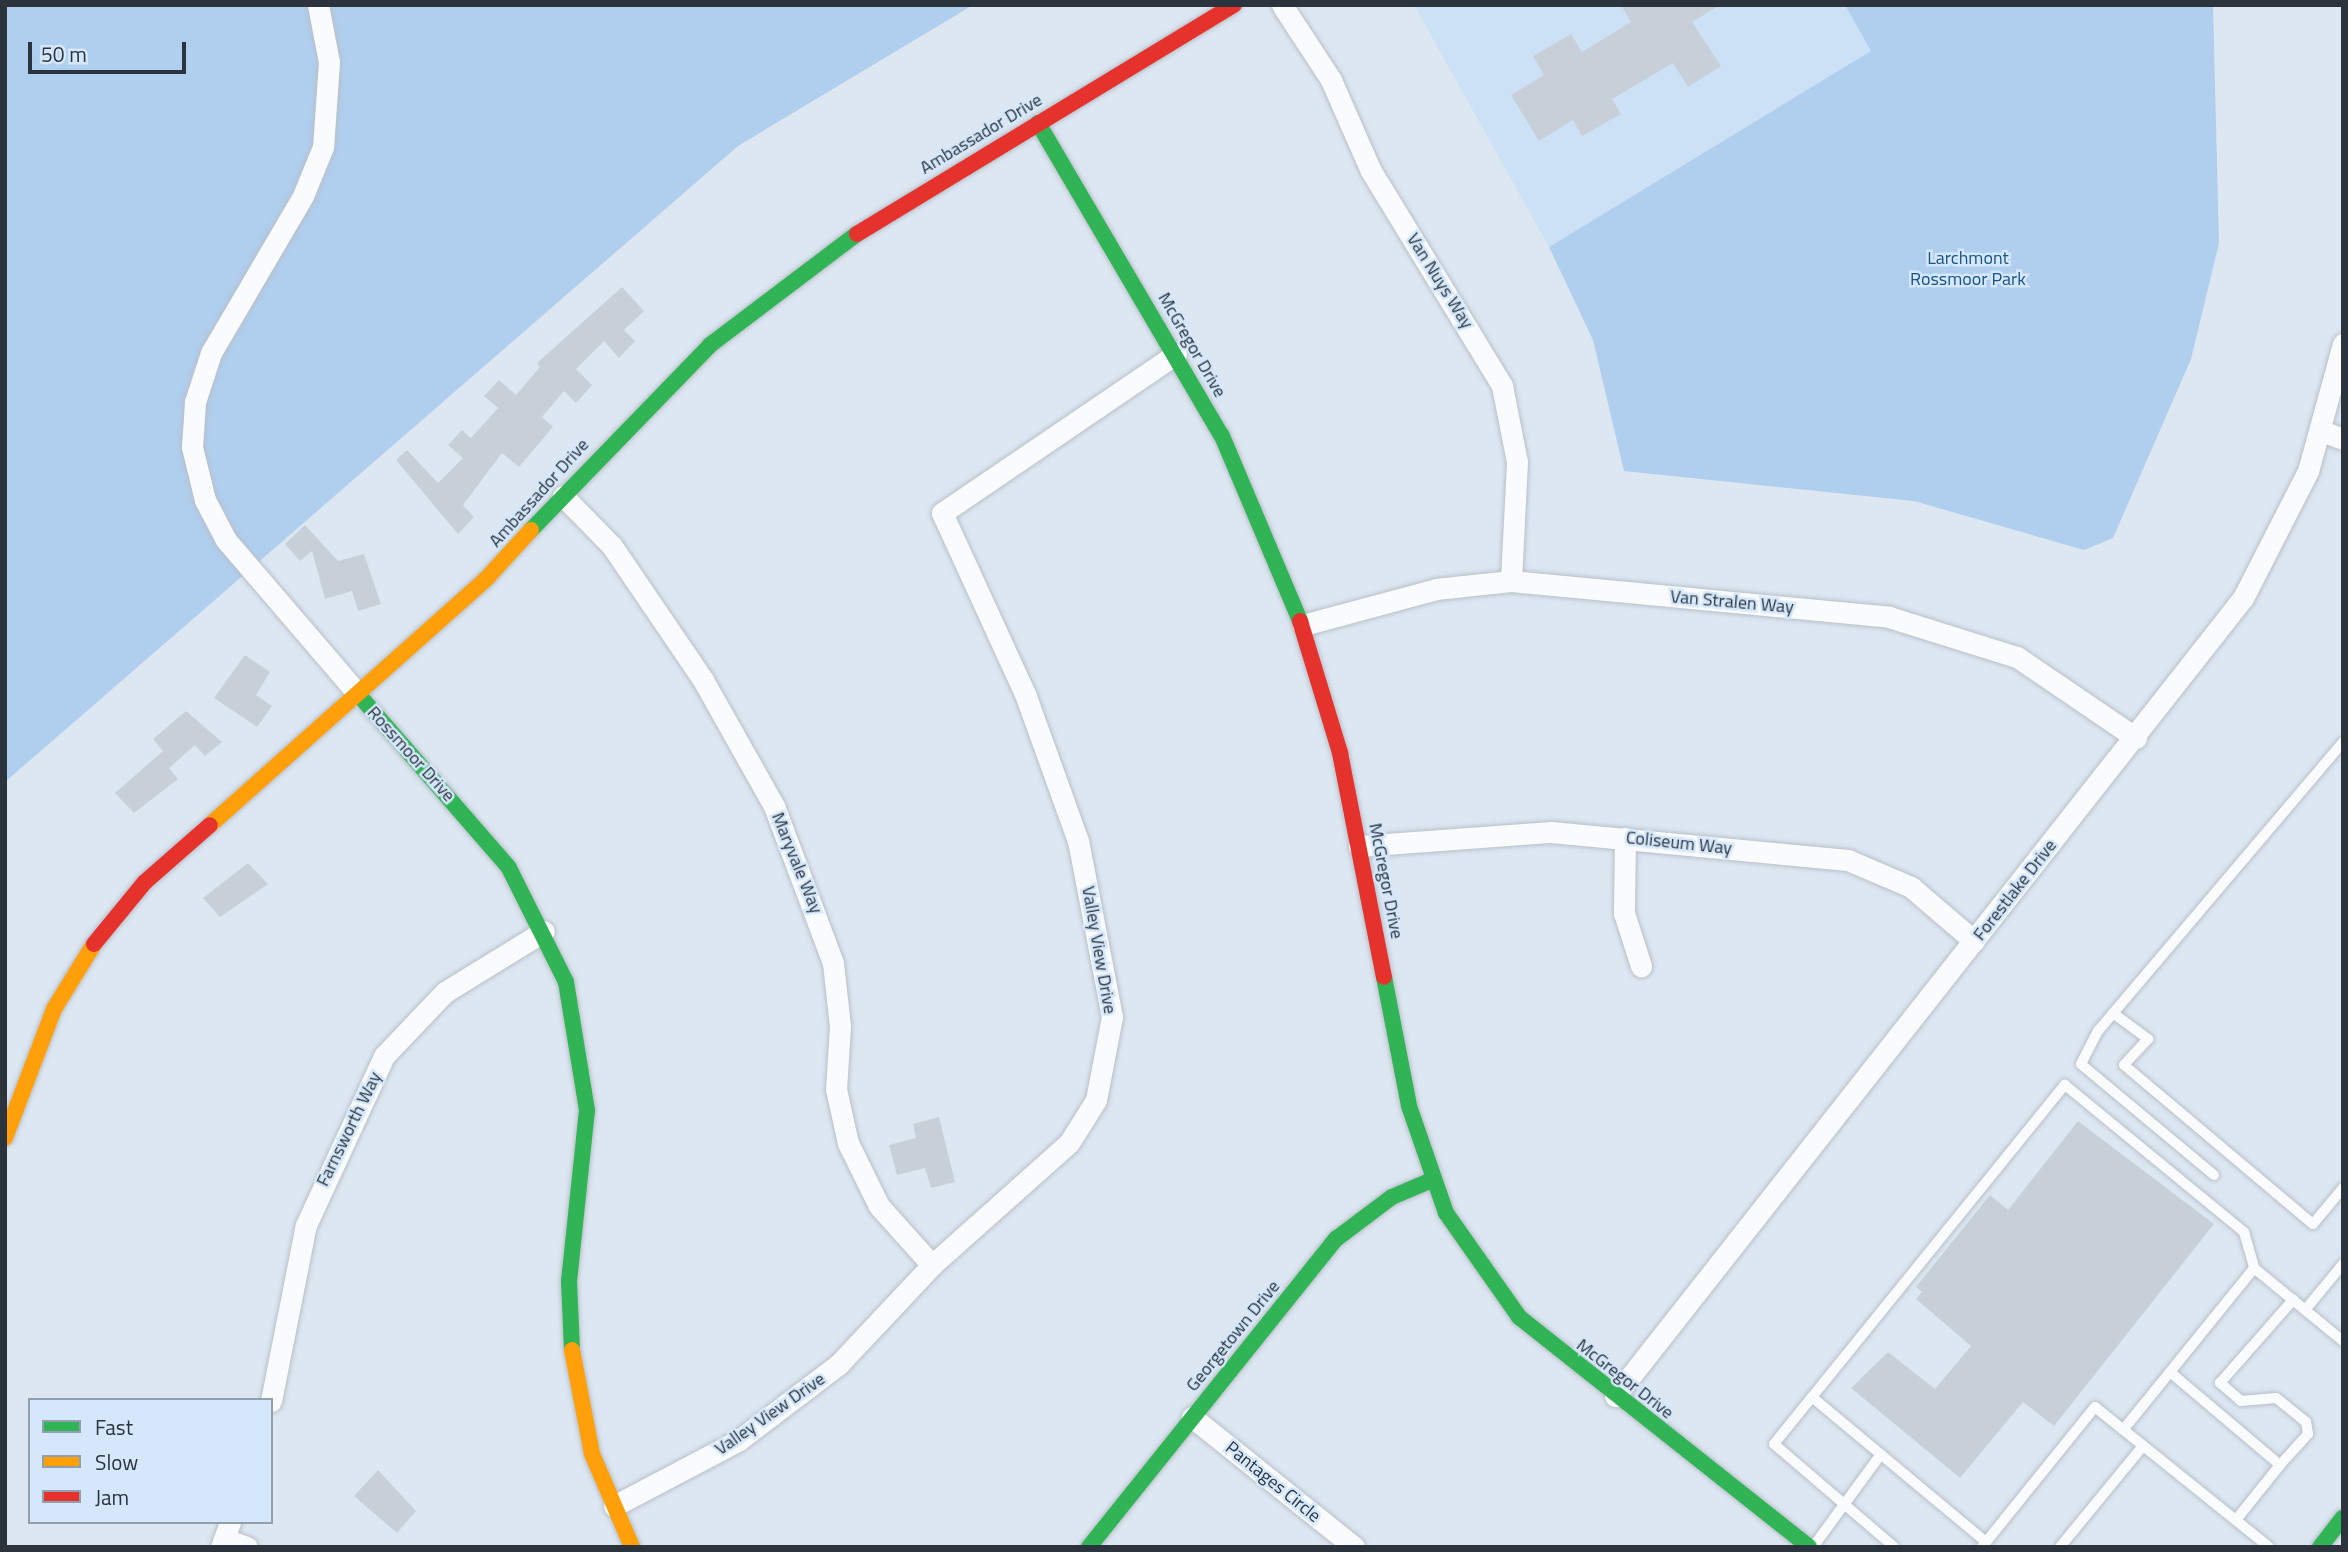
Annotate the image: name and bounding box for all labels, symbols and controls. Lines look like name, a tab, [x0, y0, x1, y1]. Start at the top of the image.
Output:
scale bar	[32, 28, 189, 72]
text: 50 m	[41, 38, 87, 70]
street label: Ambassador Drive	[916, 89, 1046, 179]
street label: Van Nuys Way	[1402, 229, 1478, 333]
park label: Larchmont Rossmoor Park	[1910, 248, 2026, 290]
street label: McGregor Drive	[1153, 289, 1231, 401]
street label: Ambassador Drive	[485, 434, 593, 552]
street label: Van Stralen Way	[1669, 586, 1795, 618]
street label: Rossmoor Drive	[363, 702, 459, 806]
street label: Maryvale Way	[767, 809, 827, 917]
street label: McGregor Drive	[1364, 821, 1408, 941]
street label: Coliseum Way	[1625, 827, 1733, 859]
street label: Forestlake Drive	[1969, 835, 2061, 945]
street label: Valley View Drive	[1077, 884, 1121, 1016]
street label: Farnsworth Way	[312, 1068, 386, 1190]
street label: Georgetown Drive	[1182, 1276, 1284, 1396]
street label: McGregor Drive	[1572, 1334, 1678, 1424]
street label: Valley View Drive	[711, 1368, 829, 1460]
legend	[28, 1398, 273, 1524]
text: Fast	[95, 1411, 133, 1443]
street label: Pantages Circle	[1221, 1437, 1325, 1527]
text: Slow	[95, 1446, 138, 1478]
text: Jam	[95, 1481, 129, 1513]

